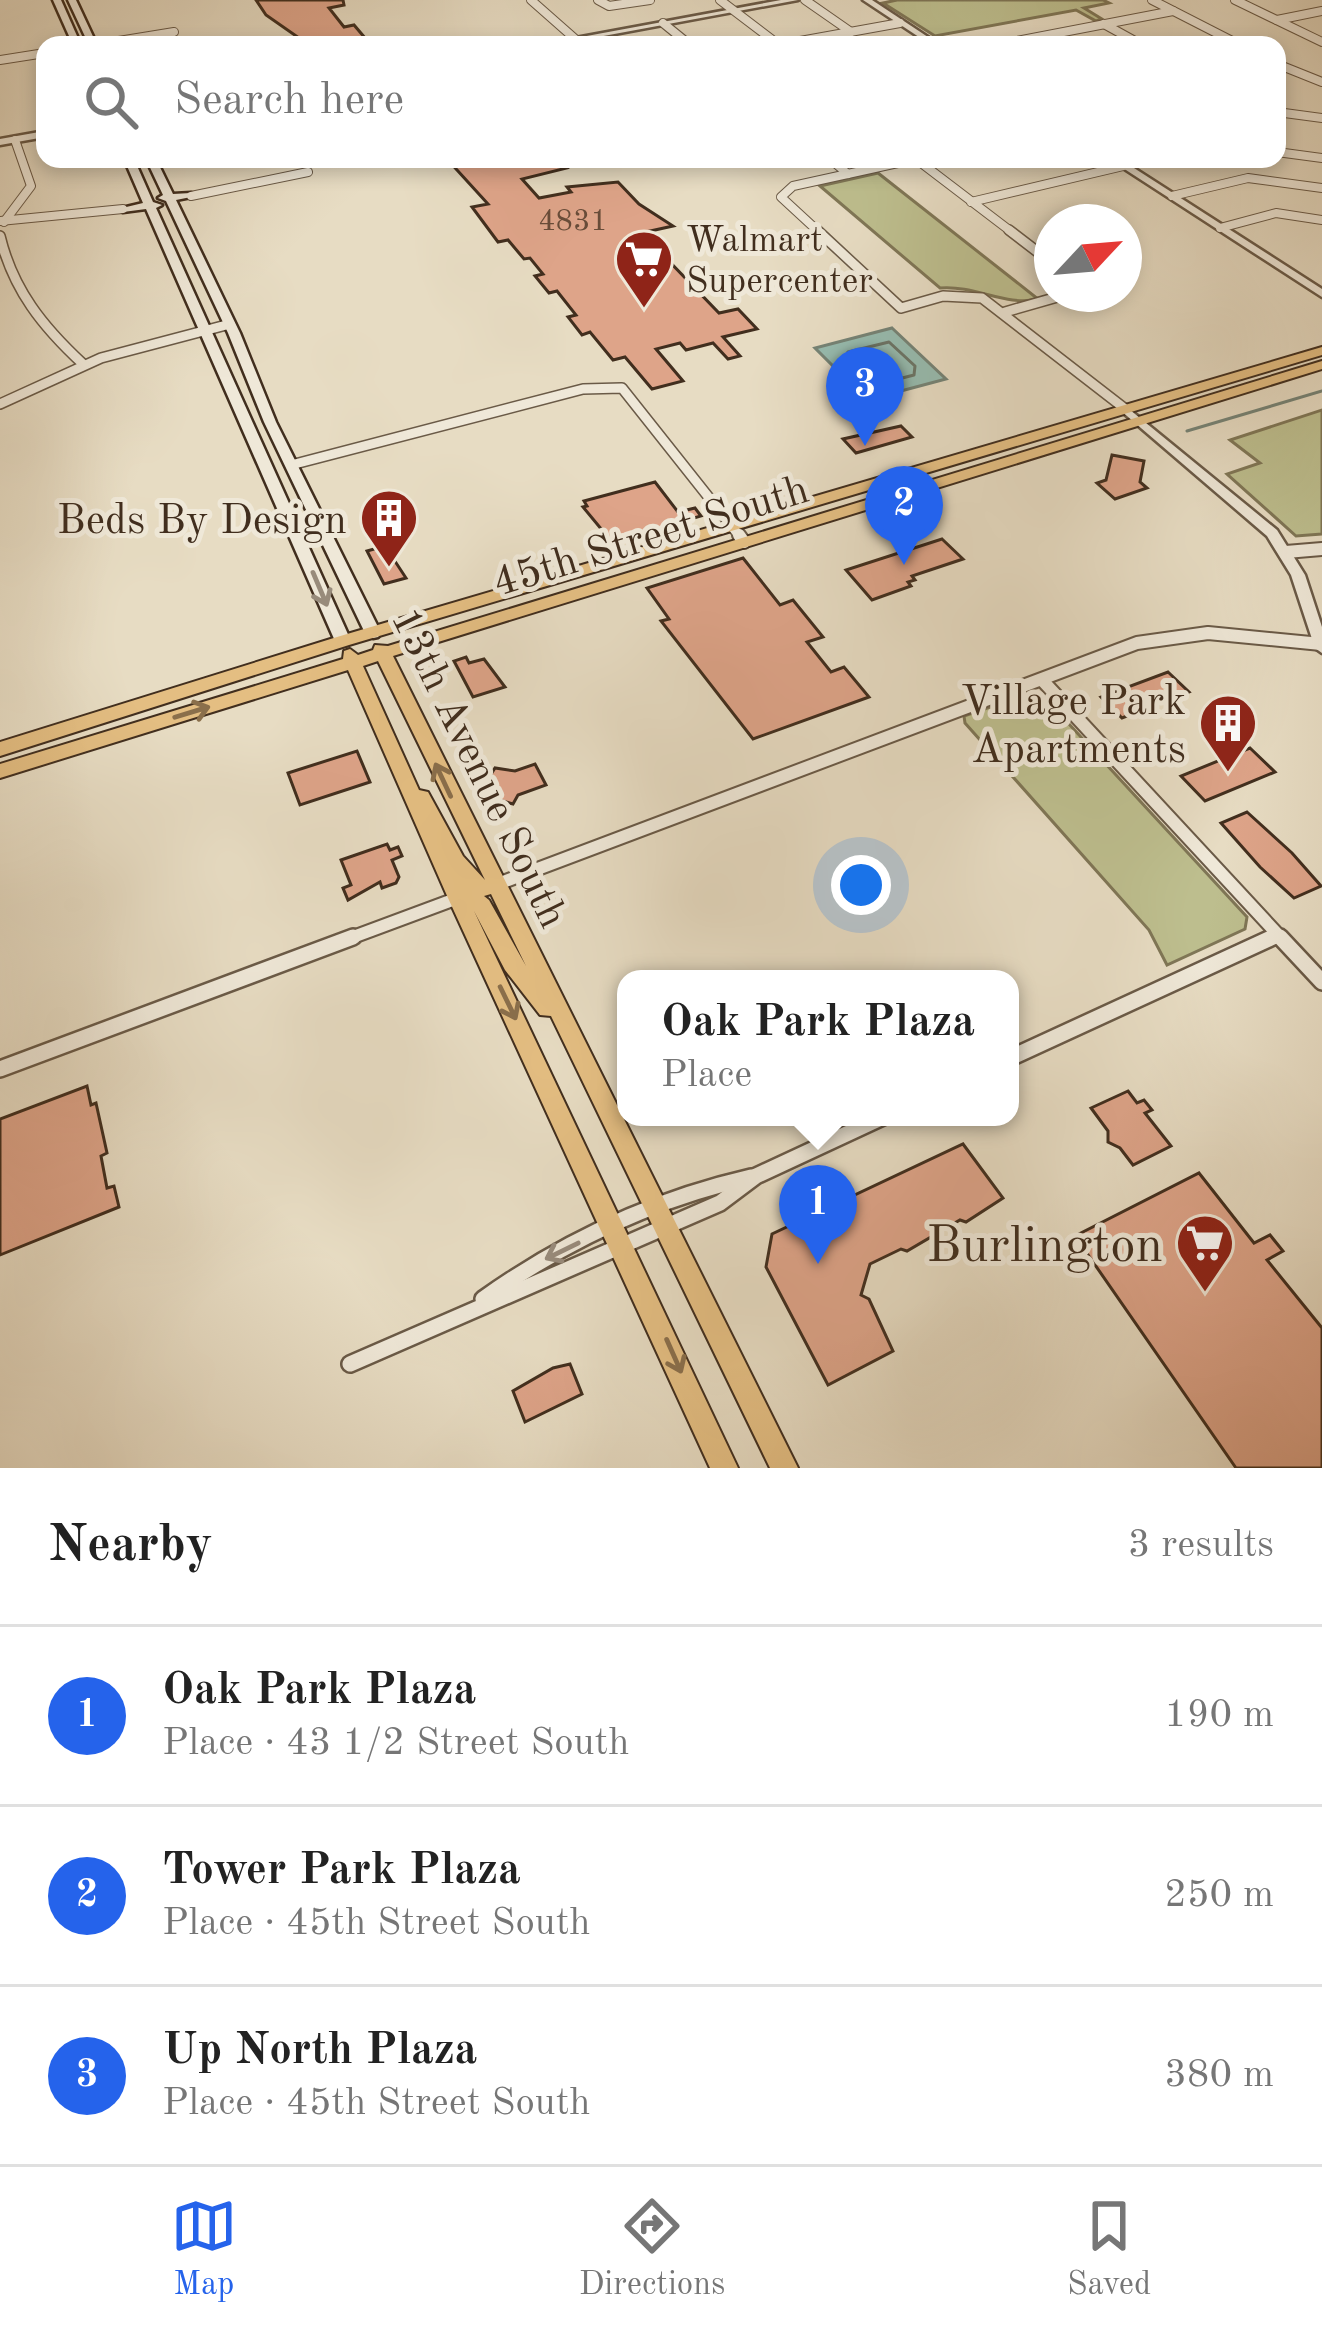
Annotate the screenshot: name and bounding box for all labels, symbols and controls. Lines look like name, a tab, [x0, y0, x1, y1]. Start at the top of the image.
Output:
search box	[36, 36, 1286, 168]
icon: search	[78, 69, 144, 135]
text: Search here	[174, 79, 404, 124]
north arrow	[1034, 204, 1142, 312]
house number: 4831	[538, 207, 608, 237]
place label: Walmart Supercenter	[686, 224, 873, 301]
supermarket icon: Walmart Supercenter	[613, 228, 675, 310]
pin: 3	[826, 347, 904, 446]
pin: 2	[865, 466, 943, 565]
street label: 45th Street South	[488, 470, 814, 606]
building icon: Beds By Design	[358, 487, 420, 569]
place label: Beds By Design	[57, 501, 347, 543]
one-way arrow	[311, 570, 333, 606]
street label: 13th Avenue South	[382, 602, 573, 935]
place label: Village Park Apartments	[960, 682, 1186, 772]
building icon: Village Park Apartments	[1197, 692, 1259, 774]
one-way arrow	[172, 700, 210, 722]
one-way arrow	[431, 763, 453, 799]
your location	[831, 855, 891, 915]
popup	[617, 970, 1019, 1126]
one-way arrow	[498, 985, 520, 1021]
text: Oak Park Plaza	[661, 1001, 975, 1046]
text: Place	[661, 1056, 752, 1095]
pin: 1	[779, 1165, 857, 1264]
supermarket icon: Burlington	[1174, 1212, 1236, 1294]
place label: Burlington	[926, 1222, 1163, 1273]
one-way arrow	[545, 1241, 581, 1263]
one-way arrow	[664, 1338, 686, 1374]
text: Nearby	[48, 1521, 213, 1572]
text: 3 results	[1128, 1526, 1274, 1565]
text: Oak Park Plaza	[162, 1669, 476, 1714]
text: 1	[76, 1696, 98, 1735]
text: 190 m	[1164, 1696, 1274, 1735]
text: Place · 43 1/2 Street South	[162, 1724, 629, 1763]
text: Tower Park Plaza	[162, 1849, 521, 1894]
text: 2	[76, 1876, 98, 1915]
text: 250 m	[1164, 1876, 1274, 1915]
text: Place · 45th Street South	[162, 1904, 591, 1943]
text: Up North Plaza	[162, 2029, 477, 2074]
text: 3	[76, 2056, 98, 2095]
text: 380 m	[1164, 2056, 1274, 2095]
text: Place · 45th Street South	[162, 2084, 591, 2123]
tab: Map	[171, 2193, 237, 2306]
tab: Directions	[579, 2193, 725, 2306]
tab: Saved	[1067, 2193, 1151, 2306]

